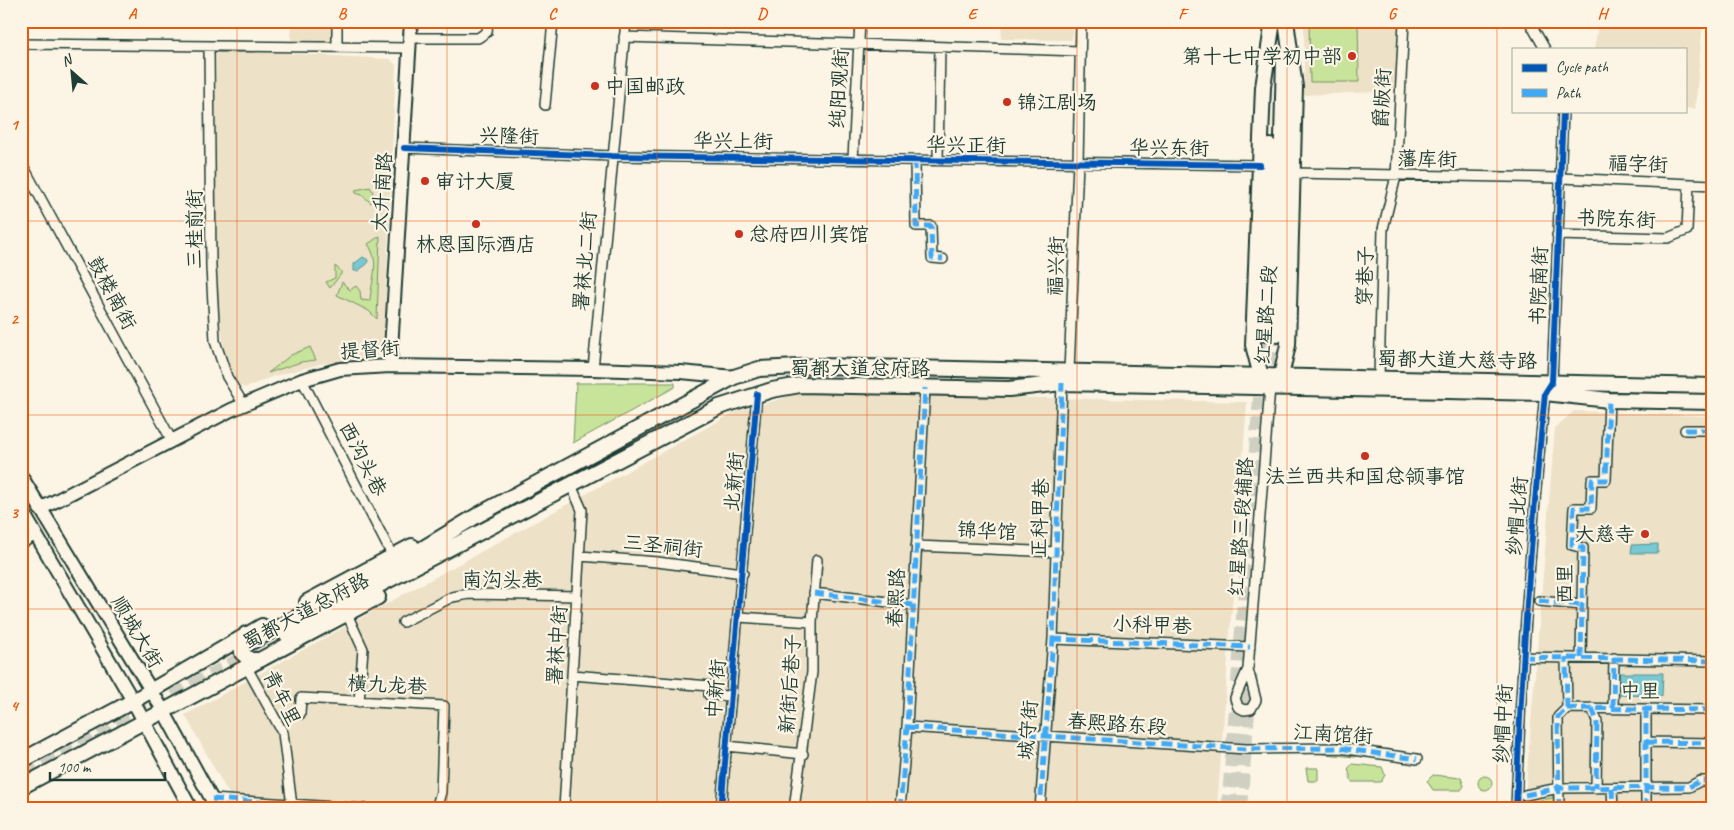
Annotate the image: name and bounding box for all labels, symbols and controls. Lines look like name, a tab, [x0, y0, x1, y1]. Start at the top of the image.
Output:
text: A	[128, 4, 138, 24]
text: B	[338, 4, 348, 24]
text: C	[548, 4, 558, 24]
text: D	[757, 4, 768, 24]
text: E	[968, 4, 979, 24]
text: F	[1178, 4, 1189, 24]
text: G	[1388, 4, 1398, 24]
text: H	[1597, 4, 1609, 24]
place label: 第十七中学初中部	[1182, 44, 1342, 69]
north arrow	[48, 48, 98, 98]
street label: 纯阳观街	[824, 48, 854, 130]
legend	[1512, 48, 1686, 112]
text: N	[59, 50, 76, 70]
marker: 第十七中学初中部	[1346, 50, 1358, 62]
text: Cycle path	[1556, 58, 1608, 77]
street label: 爵版街	[1368, 67, 1396, 129]
place label: 中国邮政	[605, 74, 685, 99]
marker: 中国邮政	[589, 80, 601, 92]
text: Path	[1556, 84, 1582, 103]
place label: 锦江剧场	[1017, 90, 1097, 115]
marker: 锦江剧场	[1001, 96, 1013, 108]
text: 1	[10, 115, 19, 135]
street label: 兴隆街	[479, 122, 539, 150]
street label: 华兴上街	[693, 128, 773, 154]
street label: 华兴正街	[926, 132, 1006, 158]
street label: 华兴东街	[1129, 135, 1209, 161]
street label: 藩库街	[1397, 146, 1457, 172]
street label: 太升南路	[367, 150, 397, 233]
street label: 福字街	[1608, 150, 1668, 178]
place label: 审计大厦	[435, 169, 515, 194]
marker: 审计大厦	[419, 175, 431, 187]
street label: 三桂前街	[182, 189, 207, 269]
street label: 书院东街	[1576, 205, 1656, 233]
street label: 署袜北二街	[568, 210, 602, 312]
marker: 林恩国际酒店	[470, 218, 482, 230]
place label: 总府四川宾馆	[749, 222, 869, 247]
marker: 总府四川宾馆	[733, 228, 745, 240]
place label: 林恩国际酒店	[416, 232, 536, 257]
street label: 福兴街	[1042, 236, 1070, 296]
street label: 穿巷子	[1351, 246, 1379, 306]
street label: 书院南街	[1525, 246, 1553, 326]
street label: 鼓楼南街	[82, 252, 142, 334]
street label: 红星路二段	[1250, 264, 1282, 366]
text: 2	[10, 309, 19, 329]
street label: 提督街	[339, 335, 401, 365]
street label: 蜀都大道大慈寺路	[1377, 346, 1538, 374]
street label: 蜀都大道总府路	[790, 356, 931, 381]
street label: 西沟头巷	[334, 418, 393, 501]
marker: 法兰西共和国总领事馆	[1359, 450, 1371, 462]
street label: 北新街	[719, 451, 749, 513]
street label: 红星路三段辅路	[1224, 455, 1258, 598]
place label: 法兰西共和国总领事馆	[1265, 464, 1465, 489]
street label: 纱帽北街	[1501, 475, 1533, 557]
street label: 正科甲巷	[1026, 477, 1054, 558]
text: 3	[10, 503, 19, 523]
street label: 锦华馆	[956, 517, 1018, 545]
place label: 大慈寺	[1575, 522, 1635, 547]
marker: 大慈寺	[1639, 528, 1651, 540]
street label: 三圣祠街	[622, 529, 704, 563]
street label: 西里	[1552, 564, 1578, 604]
street label: 春熙路	[882, 566, 910, 629]
street label: 蜀都大道总府路	[238, 567, 375, 655]
street label: 南沟头巷	[462, 567, 543, 592]
street label: 顺城大街	[106, 591, 168, 673]
street label: 署袜中街	[542, 604, 572, 686]
street label: 小科甲巷	[1112, 611, 1193, 639]
street label: 新街后巷子	[774, 633, 806, 735]
street label: 中新街	[701, 658, 731, 720]
street label: 青年里	[258, 666, 306, 730]
street label: 横九龙巷	[346, 670, 429, 700]
street label: 中里	[1620, 678, 1660, 704]
street label: 纱帽中街	[1488, 683, 1518, 765]
text: 4	[10, 696, 19, 716]
street label: 城守街	[1013, 699, 1043, 761]
street label: 春熙路东段	[1066, 708, 1168, 740]
street label: 江南馆街	[1292, 719, 1374, 749]
scale bar	[50, 750, 165, 782]
text: 100 m	[58, 758, 92, 777]

